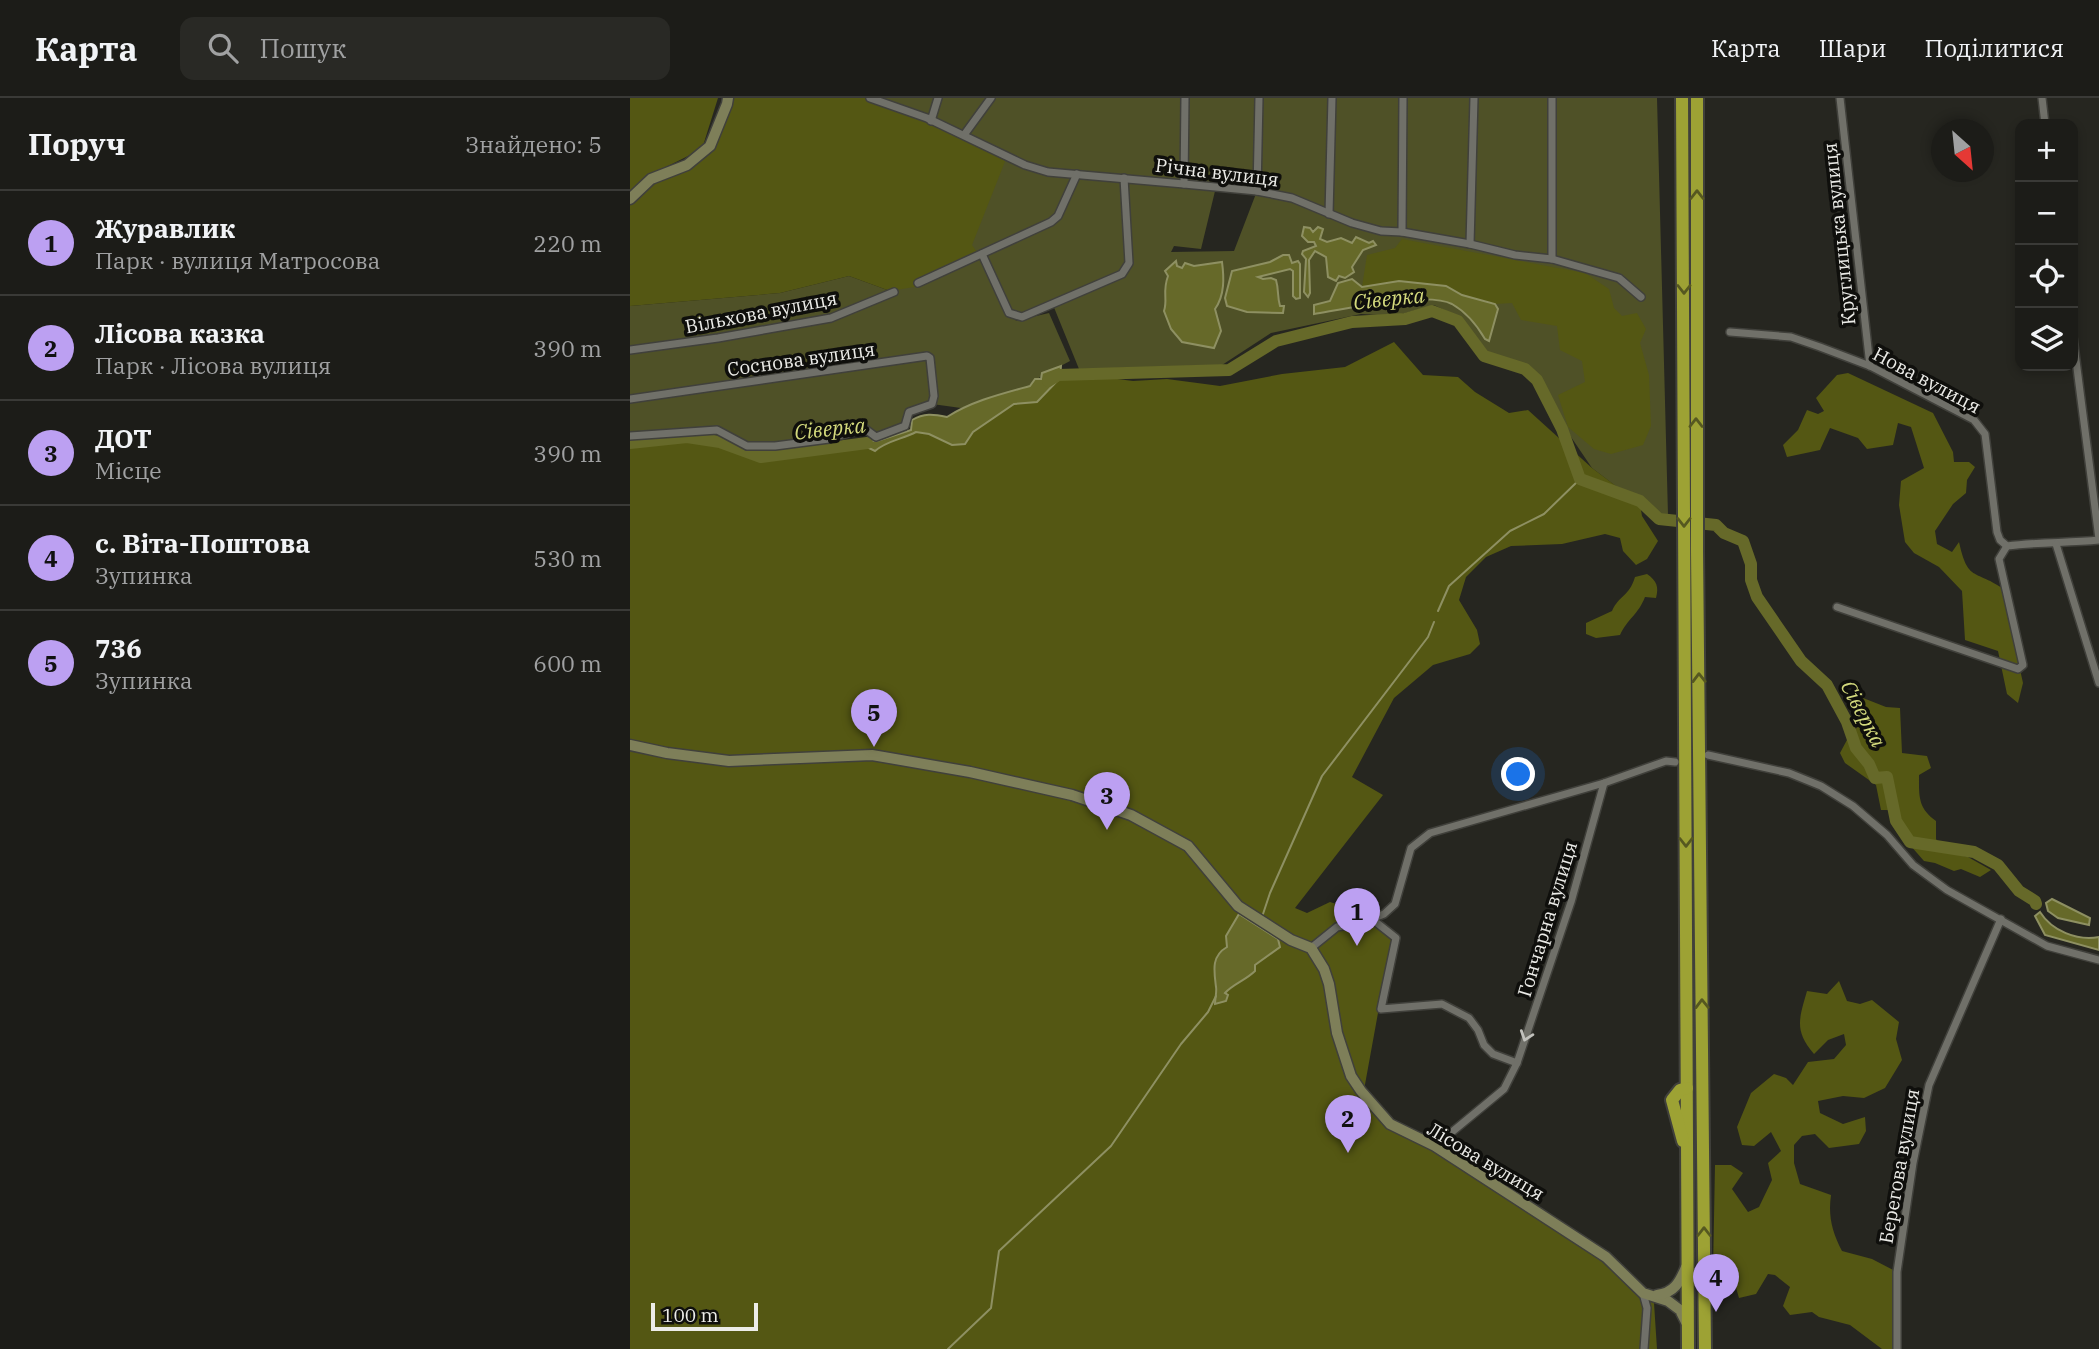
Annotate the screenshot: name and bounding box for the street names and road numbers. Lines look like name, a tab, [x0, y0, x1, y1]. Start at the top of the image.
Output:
street label: Круглицька вулиця	[1817, 142, 1861, 326]
street label: Річна вулиця	[1154, 153, 1280, 191]
street label: Вільхова вулиця	[683, 285, 839, 339]
street label: Соснова вулиця	[726, 337, 876, 381]
street label: Нова вулиця	[1869, 342, 1985, 418]
street label: Гончарна вулиця	[1512, 838, 1582, 1000]
street label: Берегова вулиця	[1874, 1087, 1924, 1245]
street label: Лісова вулиця	[1423, 1117, 1549, 1205]

